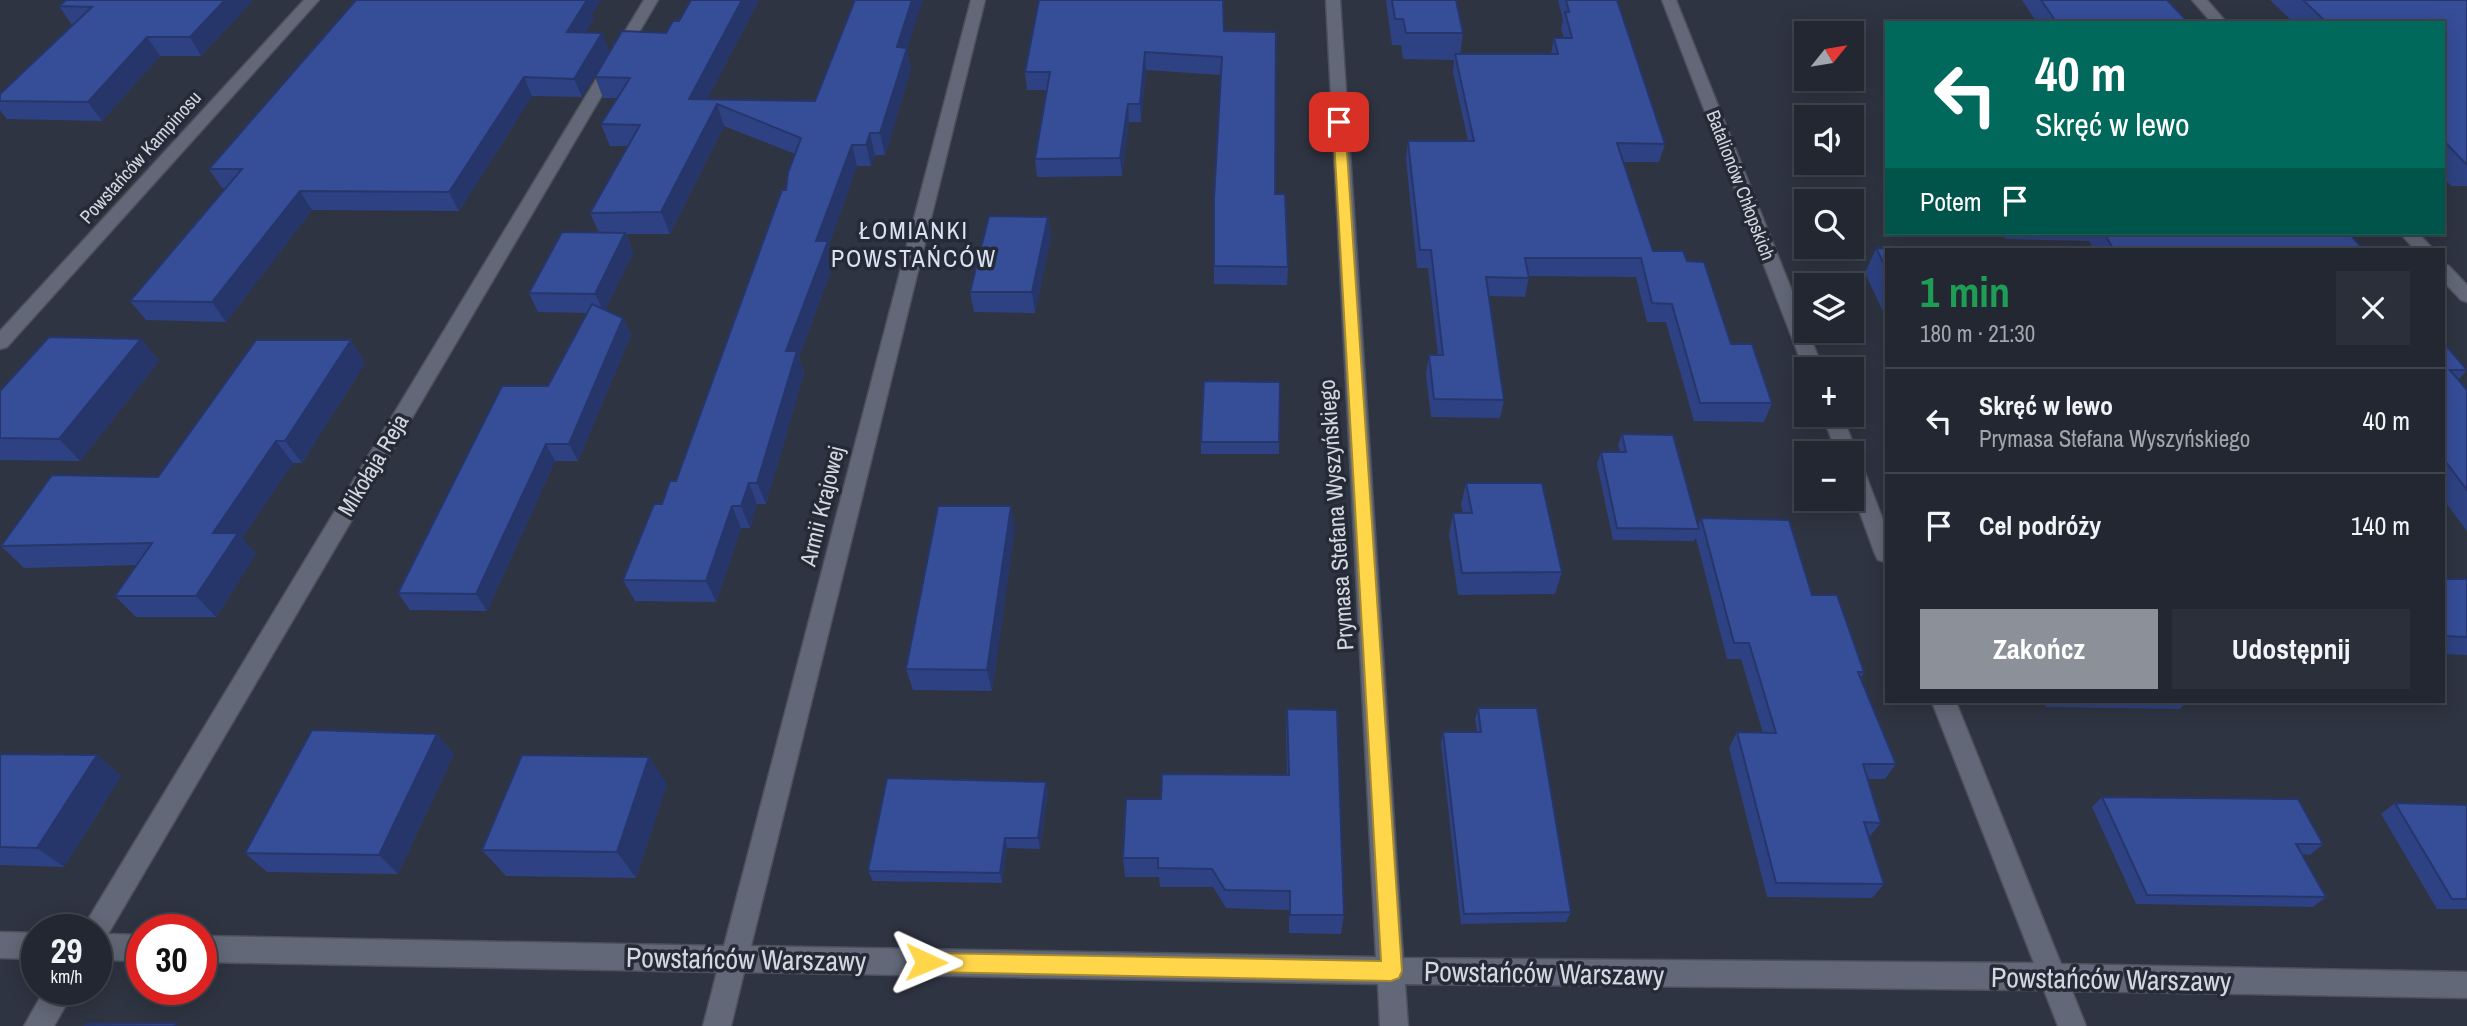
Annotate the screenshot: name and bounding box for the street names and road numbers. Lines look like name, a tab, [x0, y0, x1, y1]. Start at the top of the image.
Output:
street label: Powstańców Kampinosu	[73, 85, 207, 229]
street label: Batalionów Chłopskich	[1700, 106, 1782, 264]
street label: Prymasa Stefana Wyszyńskiego	[1311, 379, 1360, 651]
street label: Mikołaja Reja	[330, 407, 416, 522]
street label: Armii Krajowej	[791, 443, 851, 570]
street label: Powstańców Warszawy	[626, 938, 867, 980]
street label: Powstańców Warszawy	[1424, 952, 1665, 994]
street label: Powstańców Warszawy	[1991, 958, 2232, 1000]

